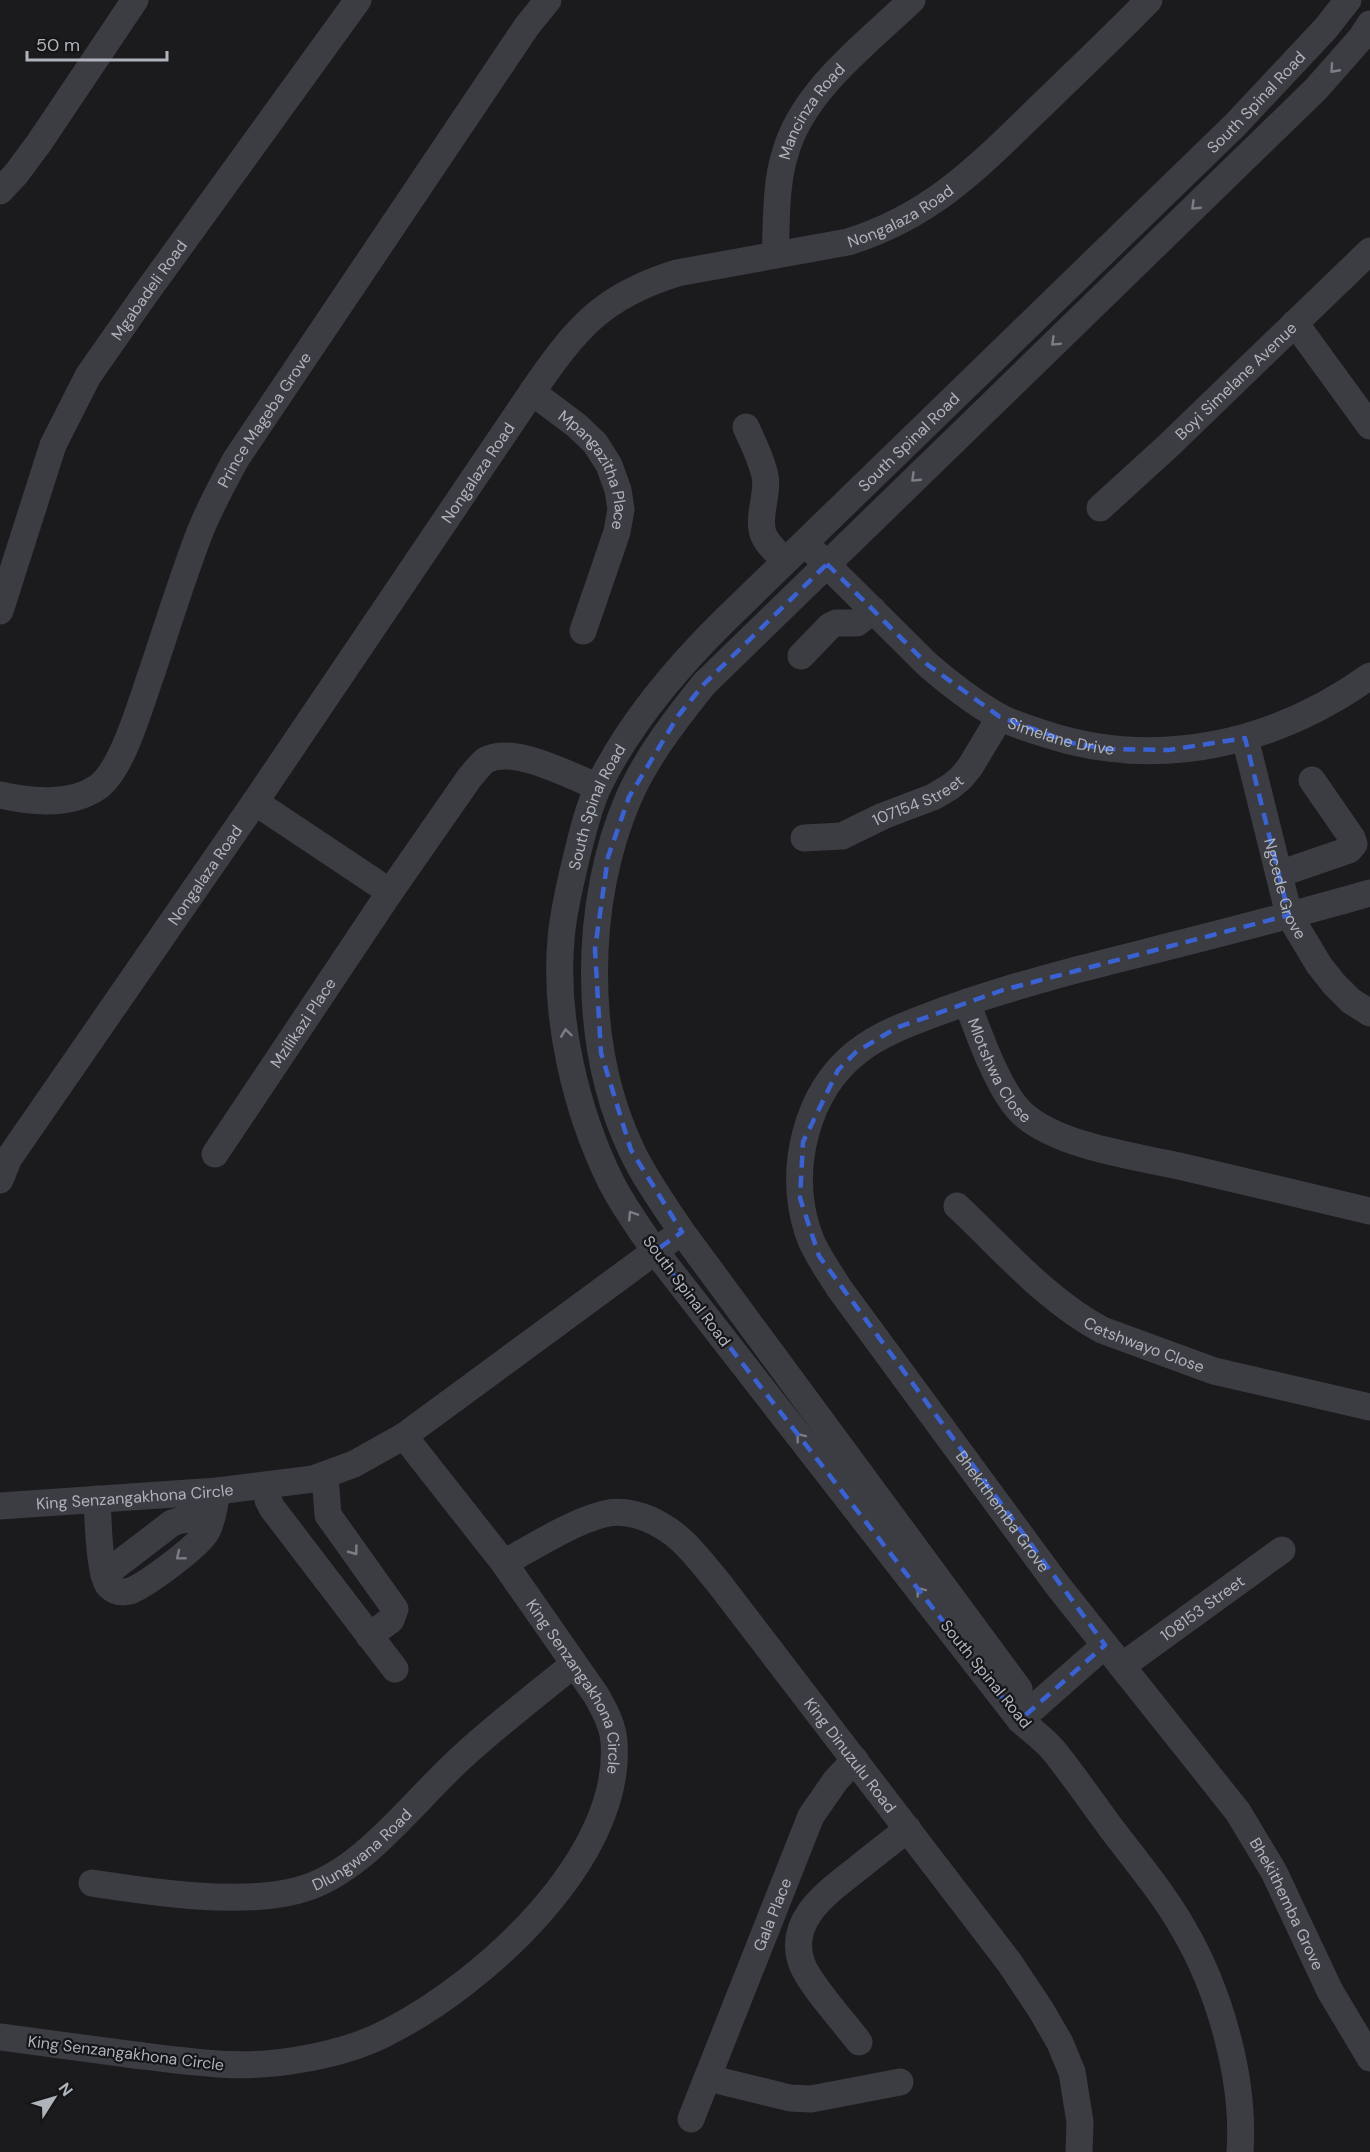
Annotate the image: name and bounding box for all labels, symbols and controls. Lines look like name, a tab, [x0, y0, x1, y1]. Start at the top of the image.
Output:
scale bar	[27, 24, 166, 62]
text: 50 m	[36, 33, 80, 57]
street label: South Spinal Road	[1202, 46, 1310, 157]
street label: Mancinza Road	[773, 59, 849, 162]
one-way arrow	[1330, 62, 1341, 73]
street label: Nongalaza Road	[845, 179, 958, 252]
one-way arrow	[1192, 199, 1203, 210]
street label: Mgabadeli Road	[106, 236, 192, 344]
street label: Boyi Simelane Avenue	[1170, 317, 1301, 444]
one-way arrow	[1052, 335, 1063, 346]
street label: Prince Mageba Grove	[212, 348, 315, 491]
street label: South Spinal Road	[853, 388, 964, 496]
street label: Mpangazitha Place	[554, 405, 632, 532]
street label: Nongalaza Road	[436, 418, 519, 527]
one-way arrow	[912, 471, 922, 482]
street label: Simelane Drive	[1005, 712, 1116, 759]
street label: South Spinal Road	[563, 740, 630, 872]
street label: 107154 Street	[869, 770, 968, 830]
street label: Nongalaza Road	[163, 821, 247, 929]
street label: Ngcede Grove	[1260, 836, 1312, 943]
street label: Mzilikazi Place	[265, 974, 340, 1072]
street label: Mlotshwa Close	[963, 1015, 1036, 1127]
one-way arrow	[561, 1029, 573, 1038]
one-way arrow	[627, 1211, 639, 1221]
street label: South Spinal Road	[638, 1231, 736, 1351]
street label: Cetshwayo Close	[1080, 1311, 1207, 1377]
one-way arrow	[796, 1433, 807, 1444]
street label: Bhekithemba Grove	[951, 1446, 1055, 1576]
street label: King Senzangakhona Circle	[35, 1479, 235, 1514]
one-way arrow	[347, 1545, 358, 1556]
one-way arrow	[176, 1548, 187, 1559]
street label: 108153 Street	[1156, 1570, 1248, 1646]
one-way arrow	[916, 1587, 927, 1598]
street label: King Senzangakhona Circle	[522, 1595, 625, 1775]
street label: South Spinal Road	[936, 1615, 1036, 1733]
street label: King Dinuzulu Road	[800, 1693, 901, 1817]
street label: Dlungwana Road	[309, 1804, 416, 1895]
street label: Bhekithemba Grove	[1245, 1834, 1329, 1973]
street label: Gala Place	[748, 1875, 796, 1954]
street label: King Senzangakhona Circle	[27, 2031, 225, 2075]
north arrow	[24, 2068, 84, 2128]
text: N	[54, 2078, 77, 2100]

